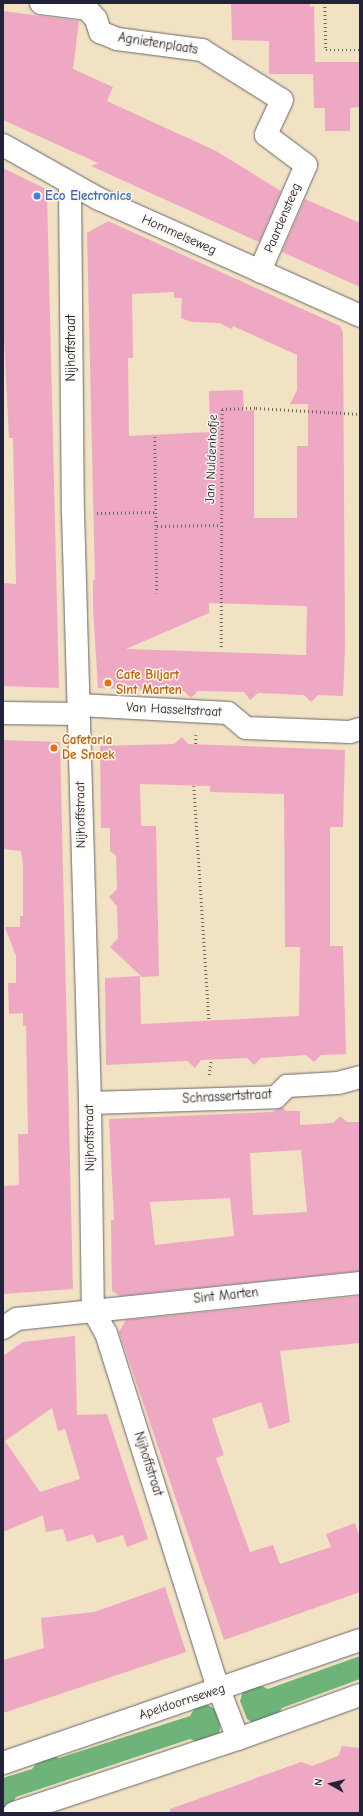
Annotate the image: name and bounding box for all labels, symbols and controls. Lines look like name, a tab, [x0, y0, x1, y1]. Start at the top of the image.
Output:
street label: Agnietenplaats	[117, 30, 199, 58]
street label: Paardensteeg	[261, 181, 305, 255]
place label: Eco Electronics	[45, 188, 131, 204]
marker: Eco Electronics	[32, 191, 42, 201]
street label: Hommelseweg	[139, 212, 219, 258]
street label: Nijhoffstraat	[63, 315, 79, 381]
street label: Jan Nuldenhofje	[203, 414, 221, 504]
place label: Cafe Biljart Sint Marten	[116, 668, 182, 699]
marker: Cafe Biljart Sint Marten	[103, 678, 113, 688]
street label: Van Hasseltstraat	[126, 700, 222, 720]
place label: Cafetaria De Snoek	[62, 733, 115, 764]
marker: Cafetaria De Snoek	[49, 743, 59, 753]
street label: Nijhoffstraat	[73, 781, 89, 849]
street label: Schrassertstraat	[182, 1087, 272, 1107]
street label: Nijhoffstraat	[82, 1104, 98, 1172]
street label: Sint Marten	[193, 1285, 259, 1307]
street label: Nijhoffstraat	[130, 1430, 166, 1498]
street label: Apeldoornseweg	[137, 1681, 227, 1723]
north arrow	[311, 1764, 351, 1804]
text: N	[312, 1778, 326, 1787]

